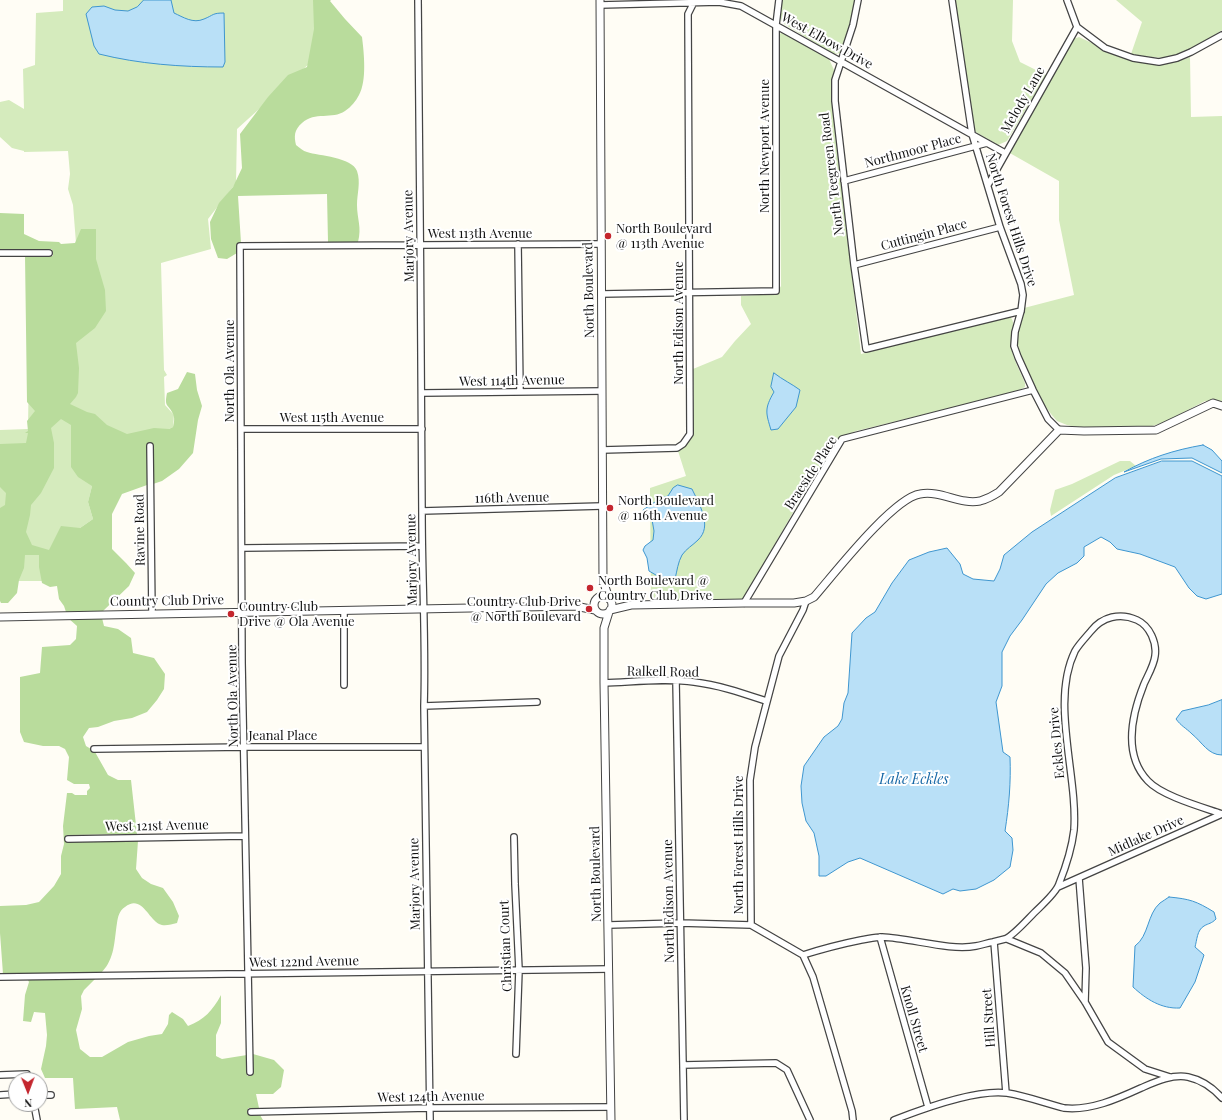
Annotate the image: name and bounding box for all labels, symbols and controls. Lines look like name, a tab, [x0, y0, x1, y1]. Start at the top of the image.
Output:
street label: West Elbow Drive	[779, 9, 875, 73]
street label: Melody Lane	[998, 64, 1048, 136]
street label: North Newport Avenue	[757, 79, 773, 213]
street label: North Teegreen Road	[817, 111, 847, 237]
street label: Northmoor Place	[863, 131, 963, 171]
street label: North Forest Hills Drive	[982, 151, 1040, 289]
street label: Marjory Avenue	[400, 190, 418, 282]
street label: Cuttingin Place	[879, 216, 969, 254]
place label: North Boulevard @ 113th Avenue	[616, 221, 712, 252]
street label: West 113th Avenue	[428, 226, 532, 242]
marker: North Boulevard @ 113th Avenue	[603, 231, 613, 241]
street label: North Boulevard	[580, 242, 598, 338]
street label: North Edison Avenue	[671, 261, 687, 385]
street label: North Ola Avenue	[222, 319, 238, 423]
street label: West 114th Avenue	[459, 372, 565, 390]
street label: West 115th Avenue	[280, 410, 384, 426]
street label: Braeside Place	[781, 433, 841, 513]
street label: 116th Avenue	[475, 490, 549, 506]
place label: North Boulevard @ 116th Avenue	[618, 493, 714, 524]
street label: Ravine Road	[132, 494, 148, 566]
marker: North Boulevard @ 116th Avenue	[605, 503, 615, 513]
street label: Marjory Avenue	[403, 514, 421, 606]
place label: North Boulevard @ Country Club Drive	[598, 573, 712, 604]
marker: North Boulevard @ Country Club Drive	[585, 583, 595, 593]
street label: Country Club Drive	[110, 592, 224, 610]
place label: Country Club Drive @ North Boulevard	[467, 594, 581, 625]
place label: Country Club Drive @ Ola Avenue	[239, 599, 355, 630]
marker: Country Club Drive @ North Boulevard	[584, 604, 594, 614]
marker: Country Club Drive @ Ola Avenue	[226, 609, 236, 619]
street label: North Ola Avenue	[224, 644, 242, 748]
street label: Ralkell Road	[627, 664, 699, 680]
street label: Eckles Drive	[1046, 706, 1068, 780]
street label: Jeanal Place	[249, 728, 317, 744]
water label: Lake Eckles	[879, 772, 949, 788]
street label: North Forest Hills Drive	[731, 775, 747, 915]
street label: Midlake Drive	[1106, 812, 1186, 860]
street label: West 121st Avenue	[105, 817, 209, 835]
street label: North Boulevard	[587, 826, 605, 922]
street label: Marjory Avenue	[406, 838, 424, 930]
street label: North Edison Avenue	[660, 839, 678, 963]
street label: Christian Court	[497, 900, 515, 992]
street label: West 122nd Avenue	[249, 953, 359, 971]
street label: Knoll Street	[897, 984, 931, 1054]
street label: Hill Street	[979, 988, 999, 1048]
north arrow	[8, 1072, 48, 1112]
street label: West 124th Avenue	[377, 1088, 485, 1106]
text: N	[24, 1096, 32, 1111]

